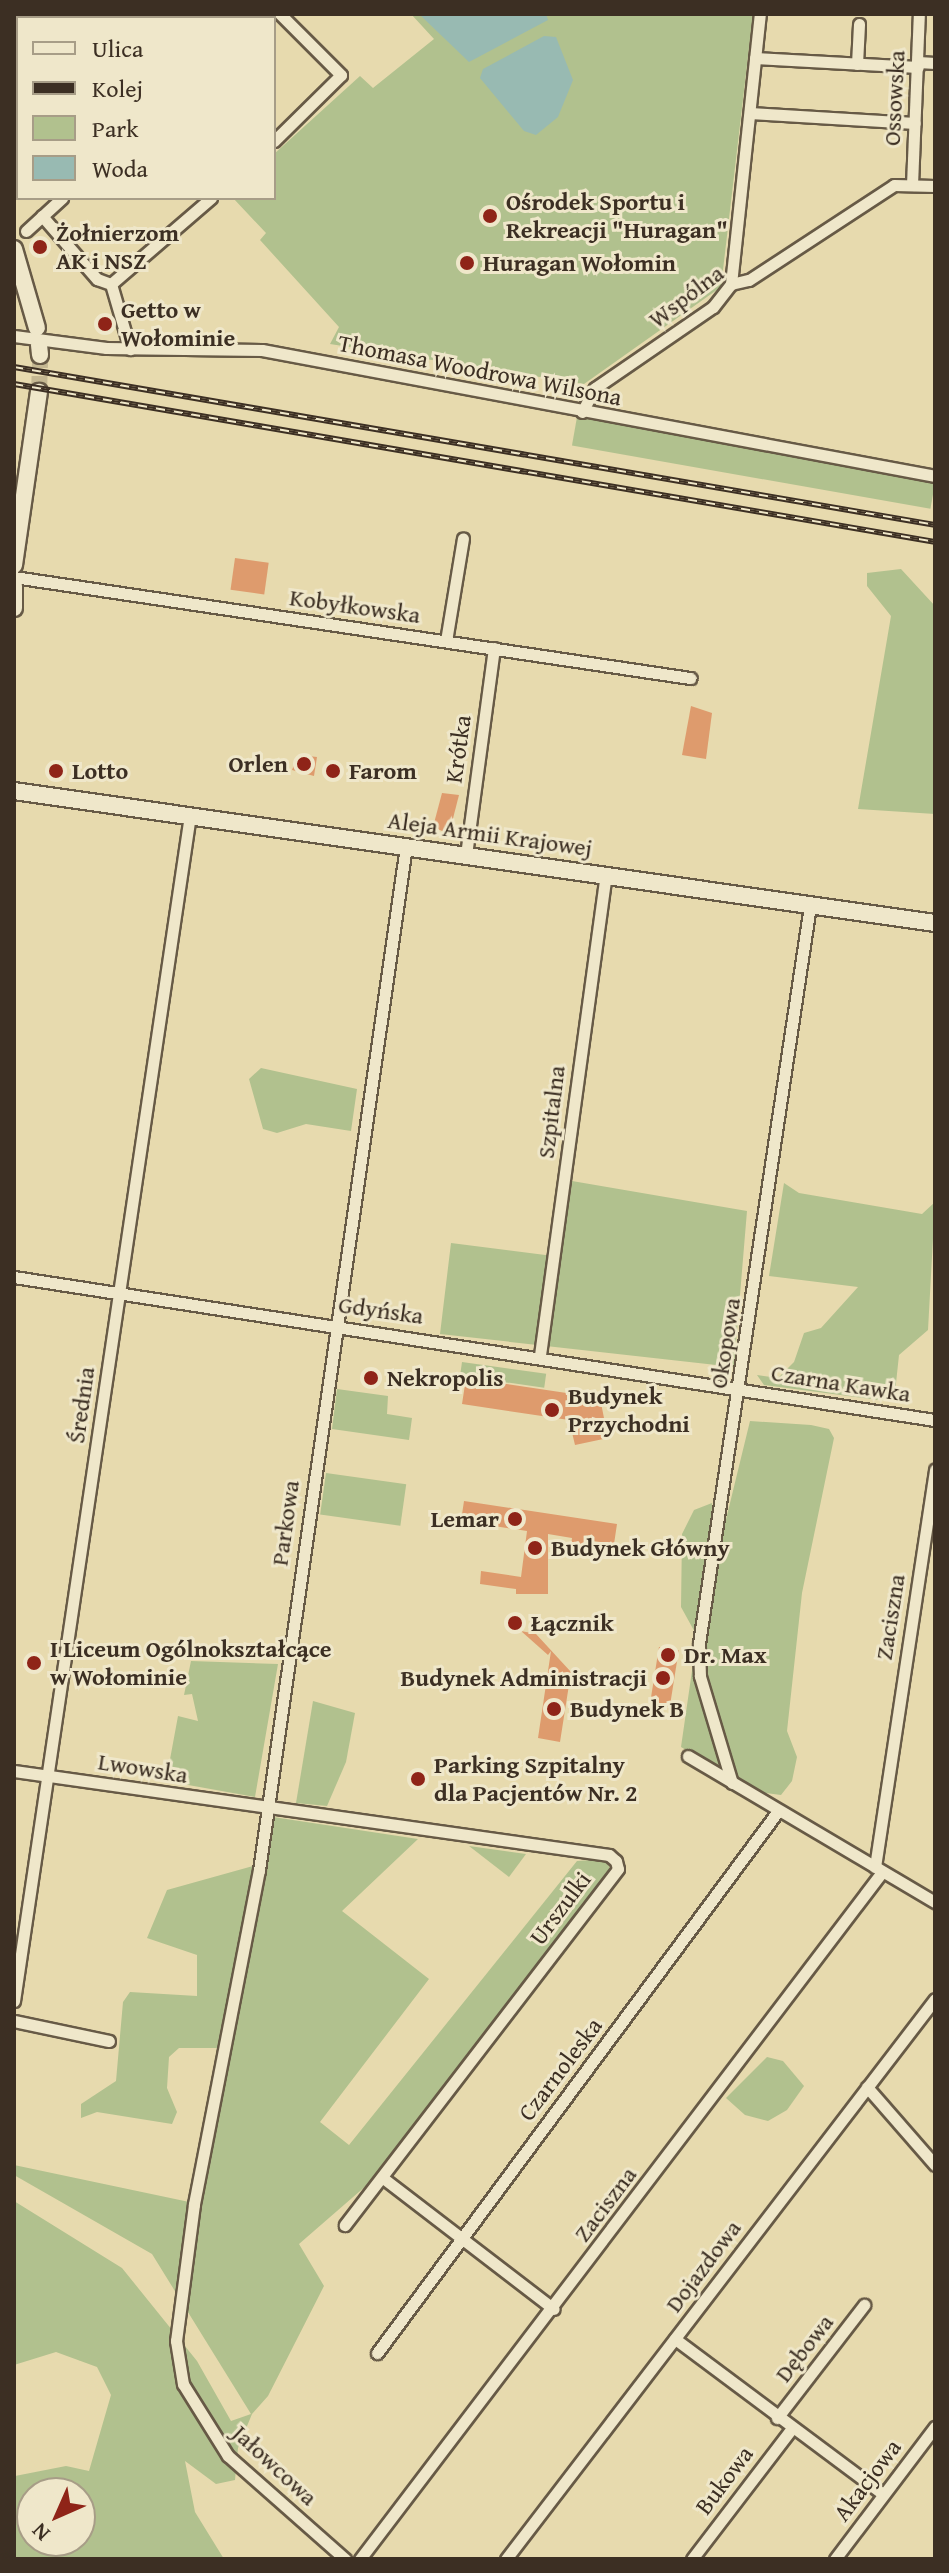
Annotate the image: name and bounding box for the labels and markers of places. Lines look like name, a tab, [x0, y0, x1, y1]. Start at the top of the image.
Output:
place label: Ośrodek Sportu i Rekreacji "Huragan"	[506, 188, 728, 244]
marker: Ośrodek Sportu i Rekreacji "Huragan"	[481, 207, 499, 225]
place label: Żołnierzom AK i NSZ	[56, 219, 179, 275]
marker: Żołnierzom AK i NSZ	[31, 238, 49, 256]
place label: Huragan Wołomin	[483, 249, 676, 277]
marker: Huragan Wołomin	[458, 254, 476, 272]
place label: Getto w Wołominie	[121, 296, 235, 352]
marker: Getto w Wołominie	[96, 315, 114, 333]
place label: Orlen	[228, 750, 288, 778]
marker: Orlen	[295, 755, 313, 773]
place label: Lotto	[72, 757, 128, 785]
place label: Farom	[349, 757, 417, 785]
marker: Lotto	[47, 762, 65, 780]
marker: Farom	[324, 762, 342, 780]
place label: Nekropolis	[387, 1364, 504, 1392]
marker: Nekropolis	[362, 1369, 380, 1387]
place label: Budynek Przychodni	[568, 1382, 690, 1438]
marker: Budynek Przychodni	[543, 1401, 561, 1419]
place label: Lemar	[431, 1505, 499, 1533]
marker: Lemar	[506, 1510, 524, 1528]
place label: Budynek Główny	[551, 1534, 730, 1562]
marker: Budynek Główny	[526, 1539, 544, 1557]
place label: Łącznik	[531, 1609, 614, 1637]
marker: Łącznik	[506, 1614, 524, 1632]
place label: I Liceum Ogólnokształcące w Wołominie	[50, 1635, 332, 1691]
place label: Dr. Max	[684, 1641, 767, 1669]
marker: Dr. Max	[659, 1646, 677, 1664]
marker: I Liceum Ogólnokształcące w Wołominie	[25, 1654, 43, 1672]
place label: Budynek Administracji	[401, 1664, 647, 1692]
marker: Budynek Administracji	[654, 1669, 672, 1687]
place label: Budynek B	[570, 1695, 684, 1723]
marker: Budynek B	[545, 1700, 563, 1718]
place label: Parking Szpitalny dla Pacjentów Nr. 2	[434, 1751, 638, 1807]
marker: Parking Szpitalny dla Pacjentów Nr. 2	[409, 1770, 427, 1788]

